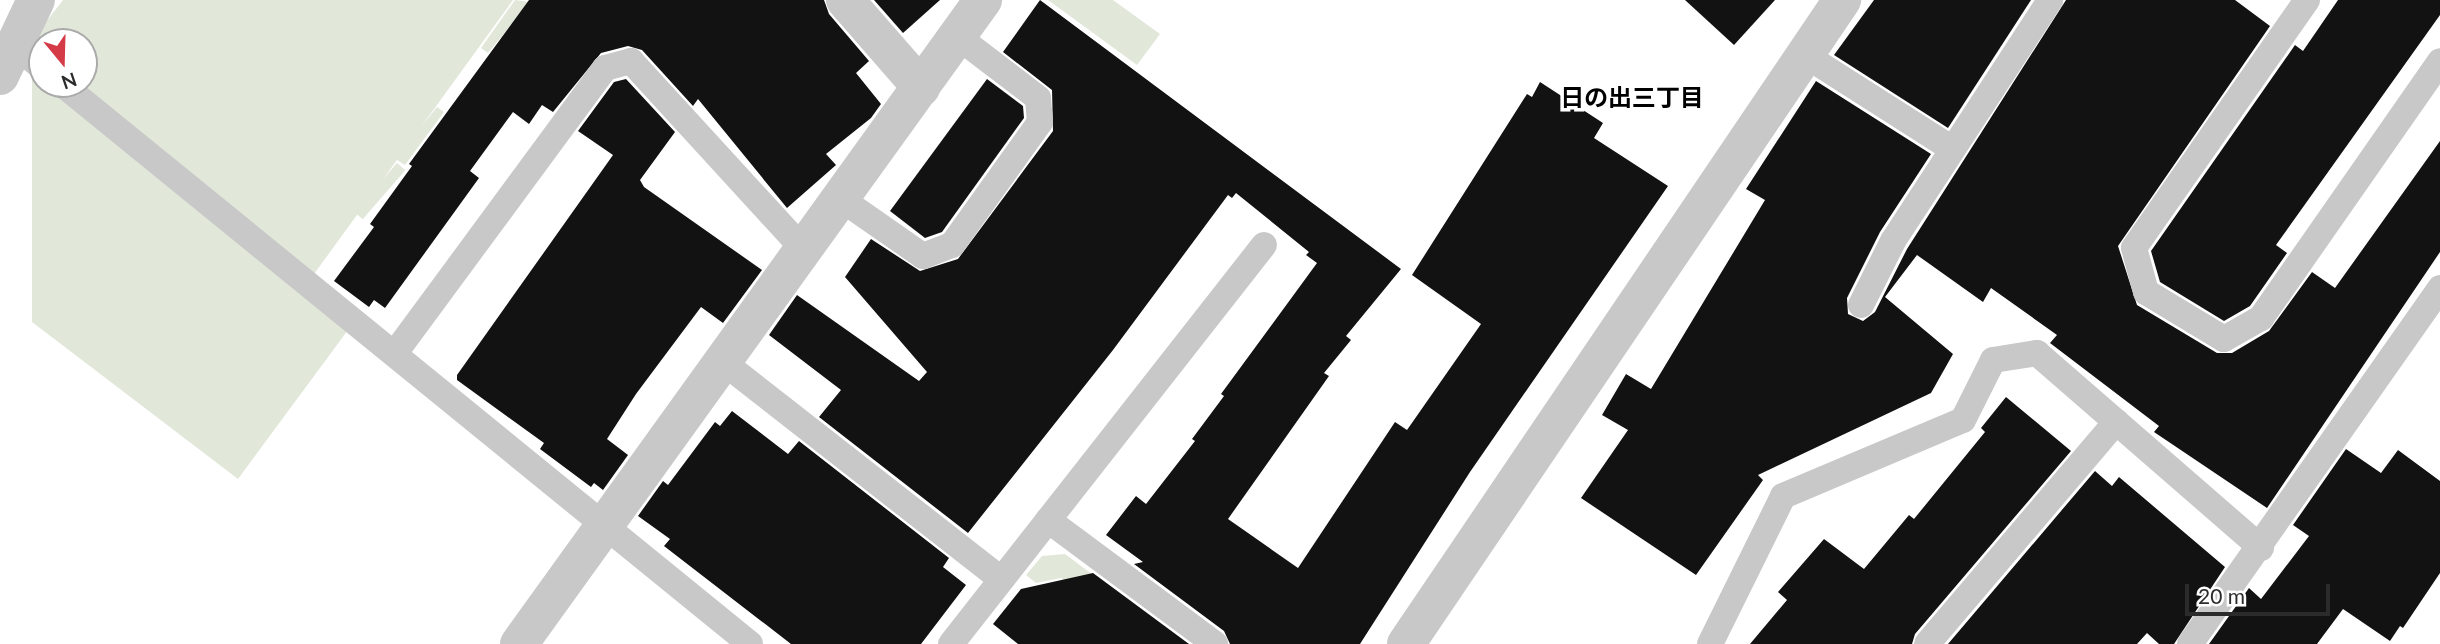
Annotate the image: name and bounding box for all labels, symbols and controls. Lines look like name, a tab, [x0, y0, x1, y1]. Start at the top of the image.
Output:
north arrow	[28, 28, 98, 98]
text: N	[59, 68, 80, 95]
district label: 日の出三丁目	[1560, 83, 1704, 111]
scale bar	[2188, 570, 2333, 614]
text: 20 m	[2198, 583, 2245, 608]

